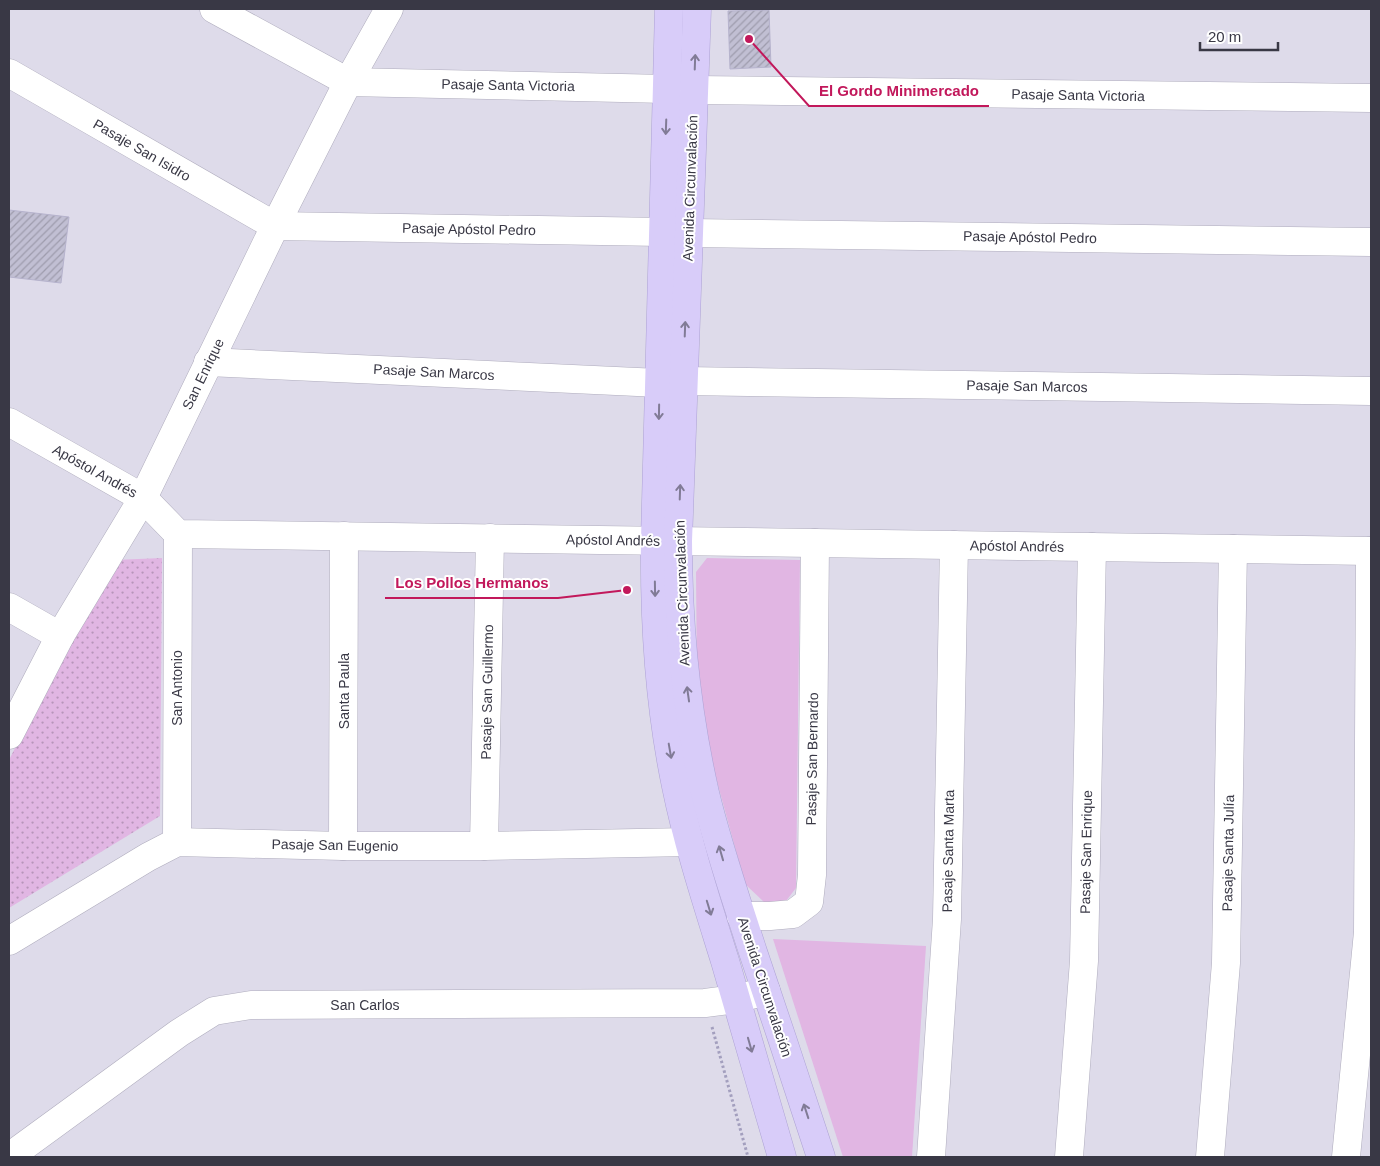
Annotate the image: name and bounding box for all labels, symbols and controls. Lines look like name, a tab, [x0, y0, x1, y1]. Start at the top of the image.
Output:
scale bar	[1200, 20, 1278, 52]
text: 20 m	[1208, 28, 1241, 45]
one-way arrow	[690, 54, 699, 70]
street label: Pasaje Santa Victoria	[441, 76, 575, 94]
callout: El Gordo Minimercado	[809, 76, 989, 106]
text: El Gordo Minimercado	[819, 82, 979, 99]
street label: Pasaje Santa Victoria	[1011, 86, 1145, 104]
street label: Avenida Circunvalación	[679, 115, 701, 261]
street label: Pasaje San Isidro	[90, 116, 194, 184]
one-way arrow	[661, 119, 671, 135]
street label: Pasaje Apóstol Pedro	[402, 220, 536, 238]
street label: Pasaje Apóstol Pedro	[963, 228, 1097, 246]
one-way arrow	[681, 322, 690, 338]
street label: San Enrique	[179, 336, 227, 412]
street label: Pasaje San Marcos	[373, 361, 495, 383]
street label: Pasaje San Marcos	[966, 377, 1088, 395]
one-way arrow	[654, 404, 663, 420]
street label: Apóstol Andrés	[50, 441, 140, 501]
one-way arrow	[675, 484, 684, 500]
street label: Avenida Circunvalación	[671, 520, 693, 666]
street label: Apóstol Andrés	[566, 531, 660, 549]
street label: Apóstol Andrés	[970, 537, 1064, 555]
callout: Los Pollos Hermanos	[385, 568, 558, 598]
text: Los Pollos Hermanos	[395, 574, 549, 591]
one-way arrow	[650, 580, 660, 597]
street label: Pasaje San Guillermo	[478, 624, 496, 760]
street label: San Antonio	[169, 650, 185, 726]
street label: Santa Paula	[336, 653, 352, 729]
one-way arrow	[683, 686, 693, 702]
street label: Pasaje San Bernardo	[803, 692, 821, 826]
one-way arrow	[665, 742, 675, 758]
street label: Pasaje Santa Marta	[939, 789, 957, 913]
street label: Pasaje San Enrique	[1077, 790, 1095, 914]
street label: Pasaje Santa Julía	[1219, 794, 1237, 912]
street label: Pasaje San Eugenio	[271, 836, 399, 854]
one-way arrow	[716, 845, 726, 861]
one-way arrow	[704, 900, 714, 916]
street label: Avenida Circunvalación	[735, 915, 795, 1059]
street label: San Carlos	[330, 997, 400, 1013]
one-way arrow	[745, 1037, 755, 1053]
one-way arrow	[801, 1104, 810, 1119]

